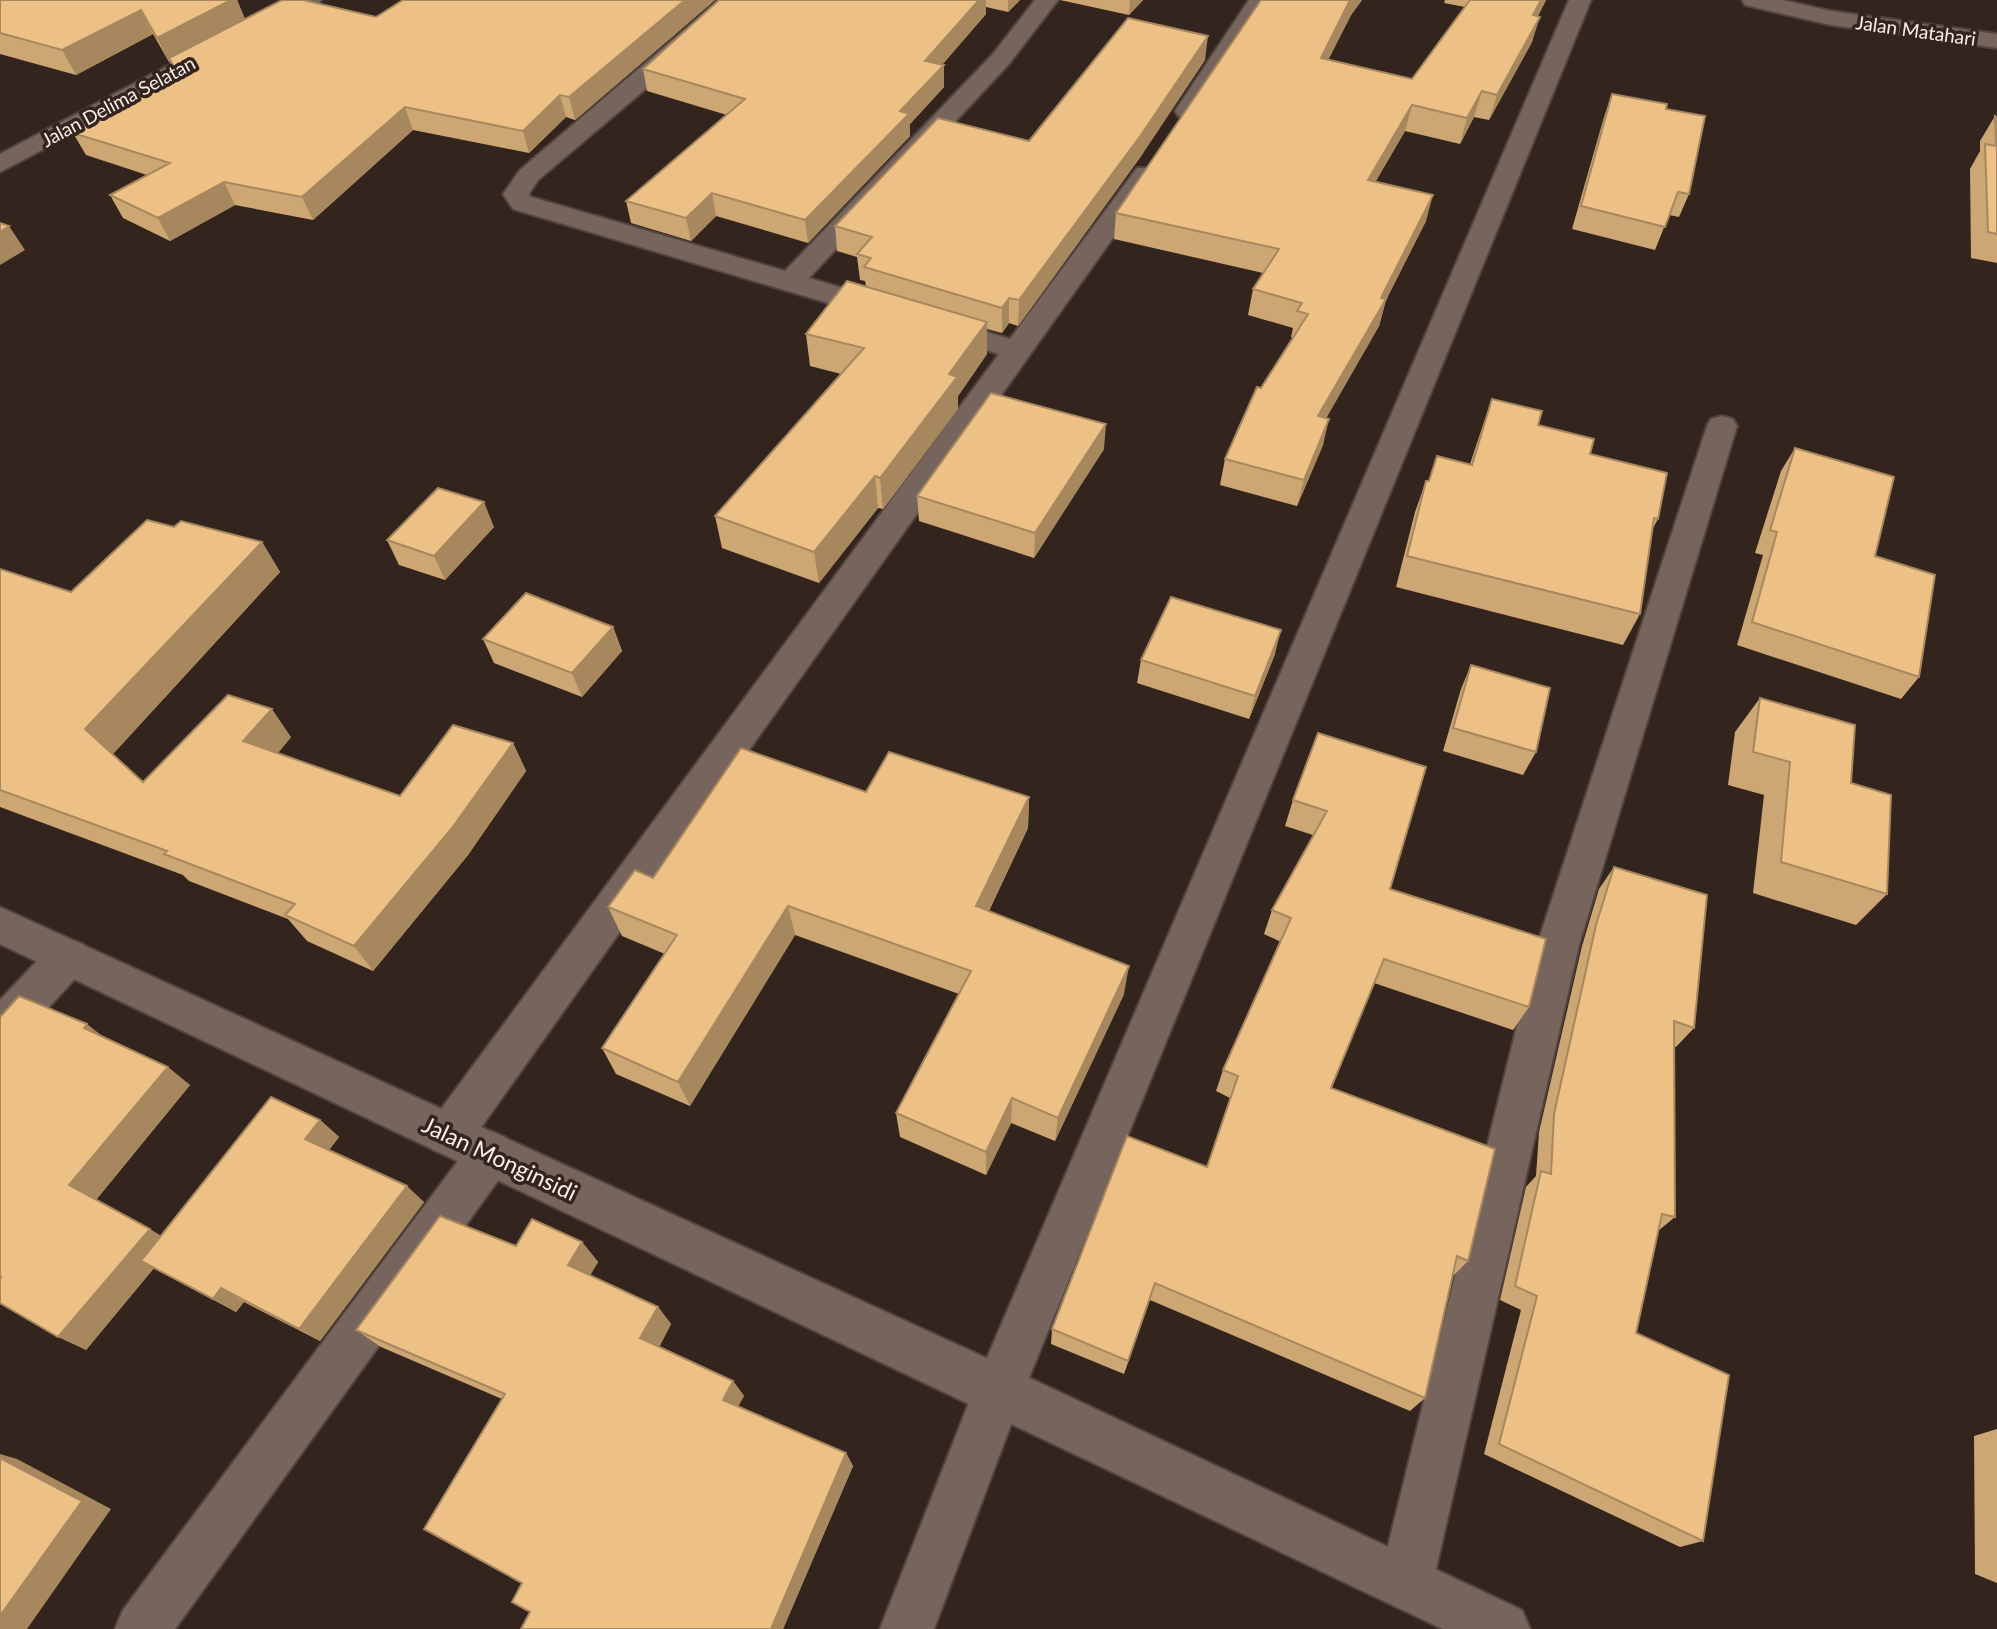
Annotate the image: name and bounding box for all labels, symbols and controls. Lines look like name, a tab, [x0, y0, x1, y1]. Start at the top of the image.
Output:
street label: Jalan Matahari	[1855, 10, 1977, 50]
street label: Jalan Delima Selatan	[37, 51, 199, 151]
street label: Jalan Monginsidi	[418, 1110, 582, 1206]

